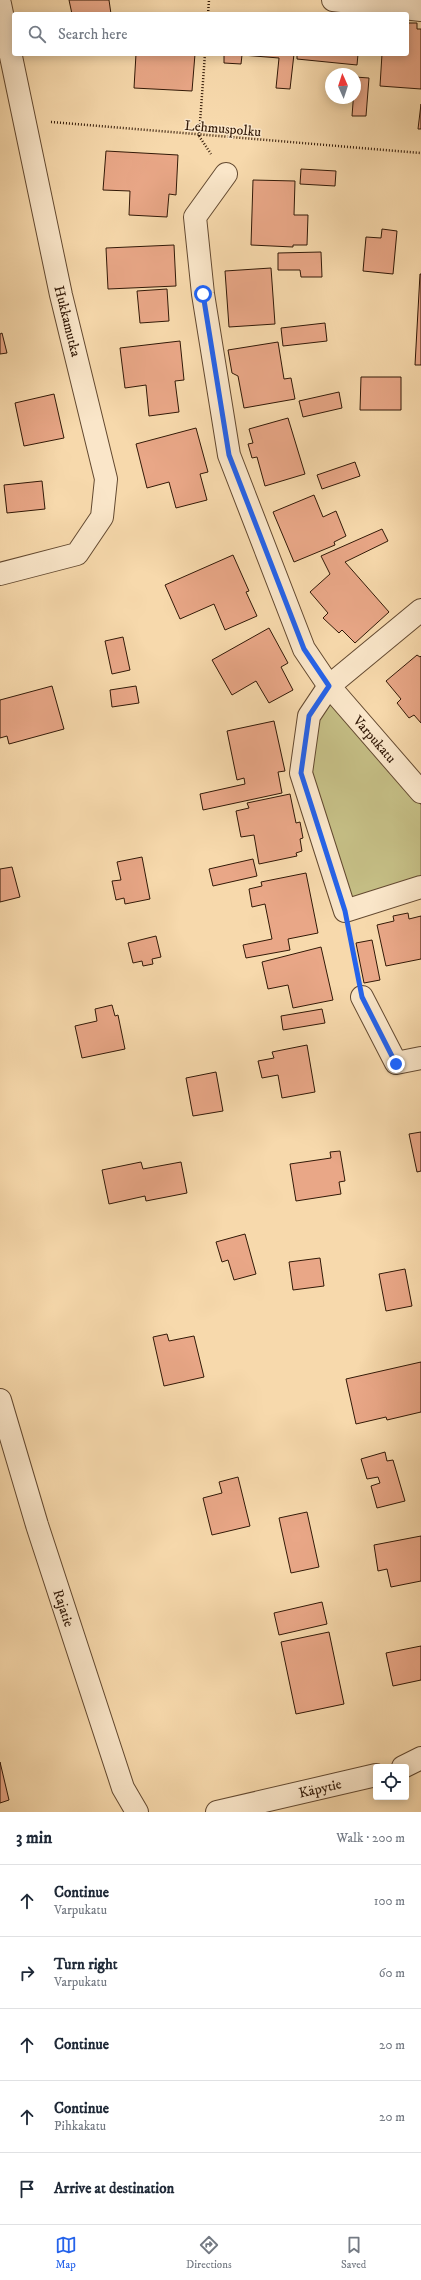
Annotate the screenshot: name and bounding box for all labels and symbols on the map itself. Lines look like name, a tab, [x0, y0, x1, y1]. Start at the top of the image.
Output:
north arrow	[325, 68, 361, 104]
street label: Lehmuspolku	[184, 117, 262, 141]
street label: Hukkamutka	[50, 284, 85, 359]
route start	[194, 285, 212, 303]
street label: Varpukatu	[348, 711, 400, 767]
route end	[387, 1055, 405, 1073]
street label: Rajatie	[49, 1587, 78, 1630]
street label: Käpytie	[297, 1775, 344, 1803]

